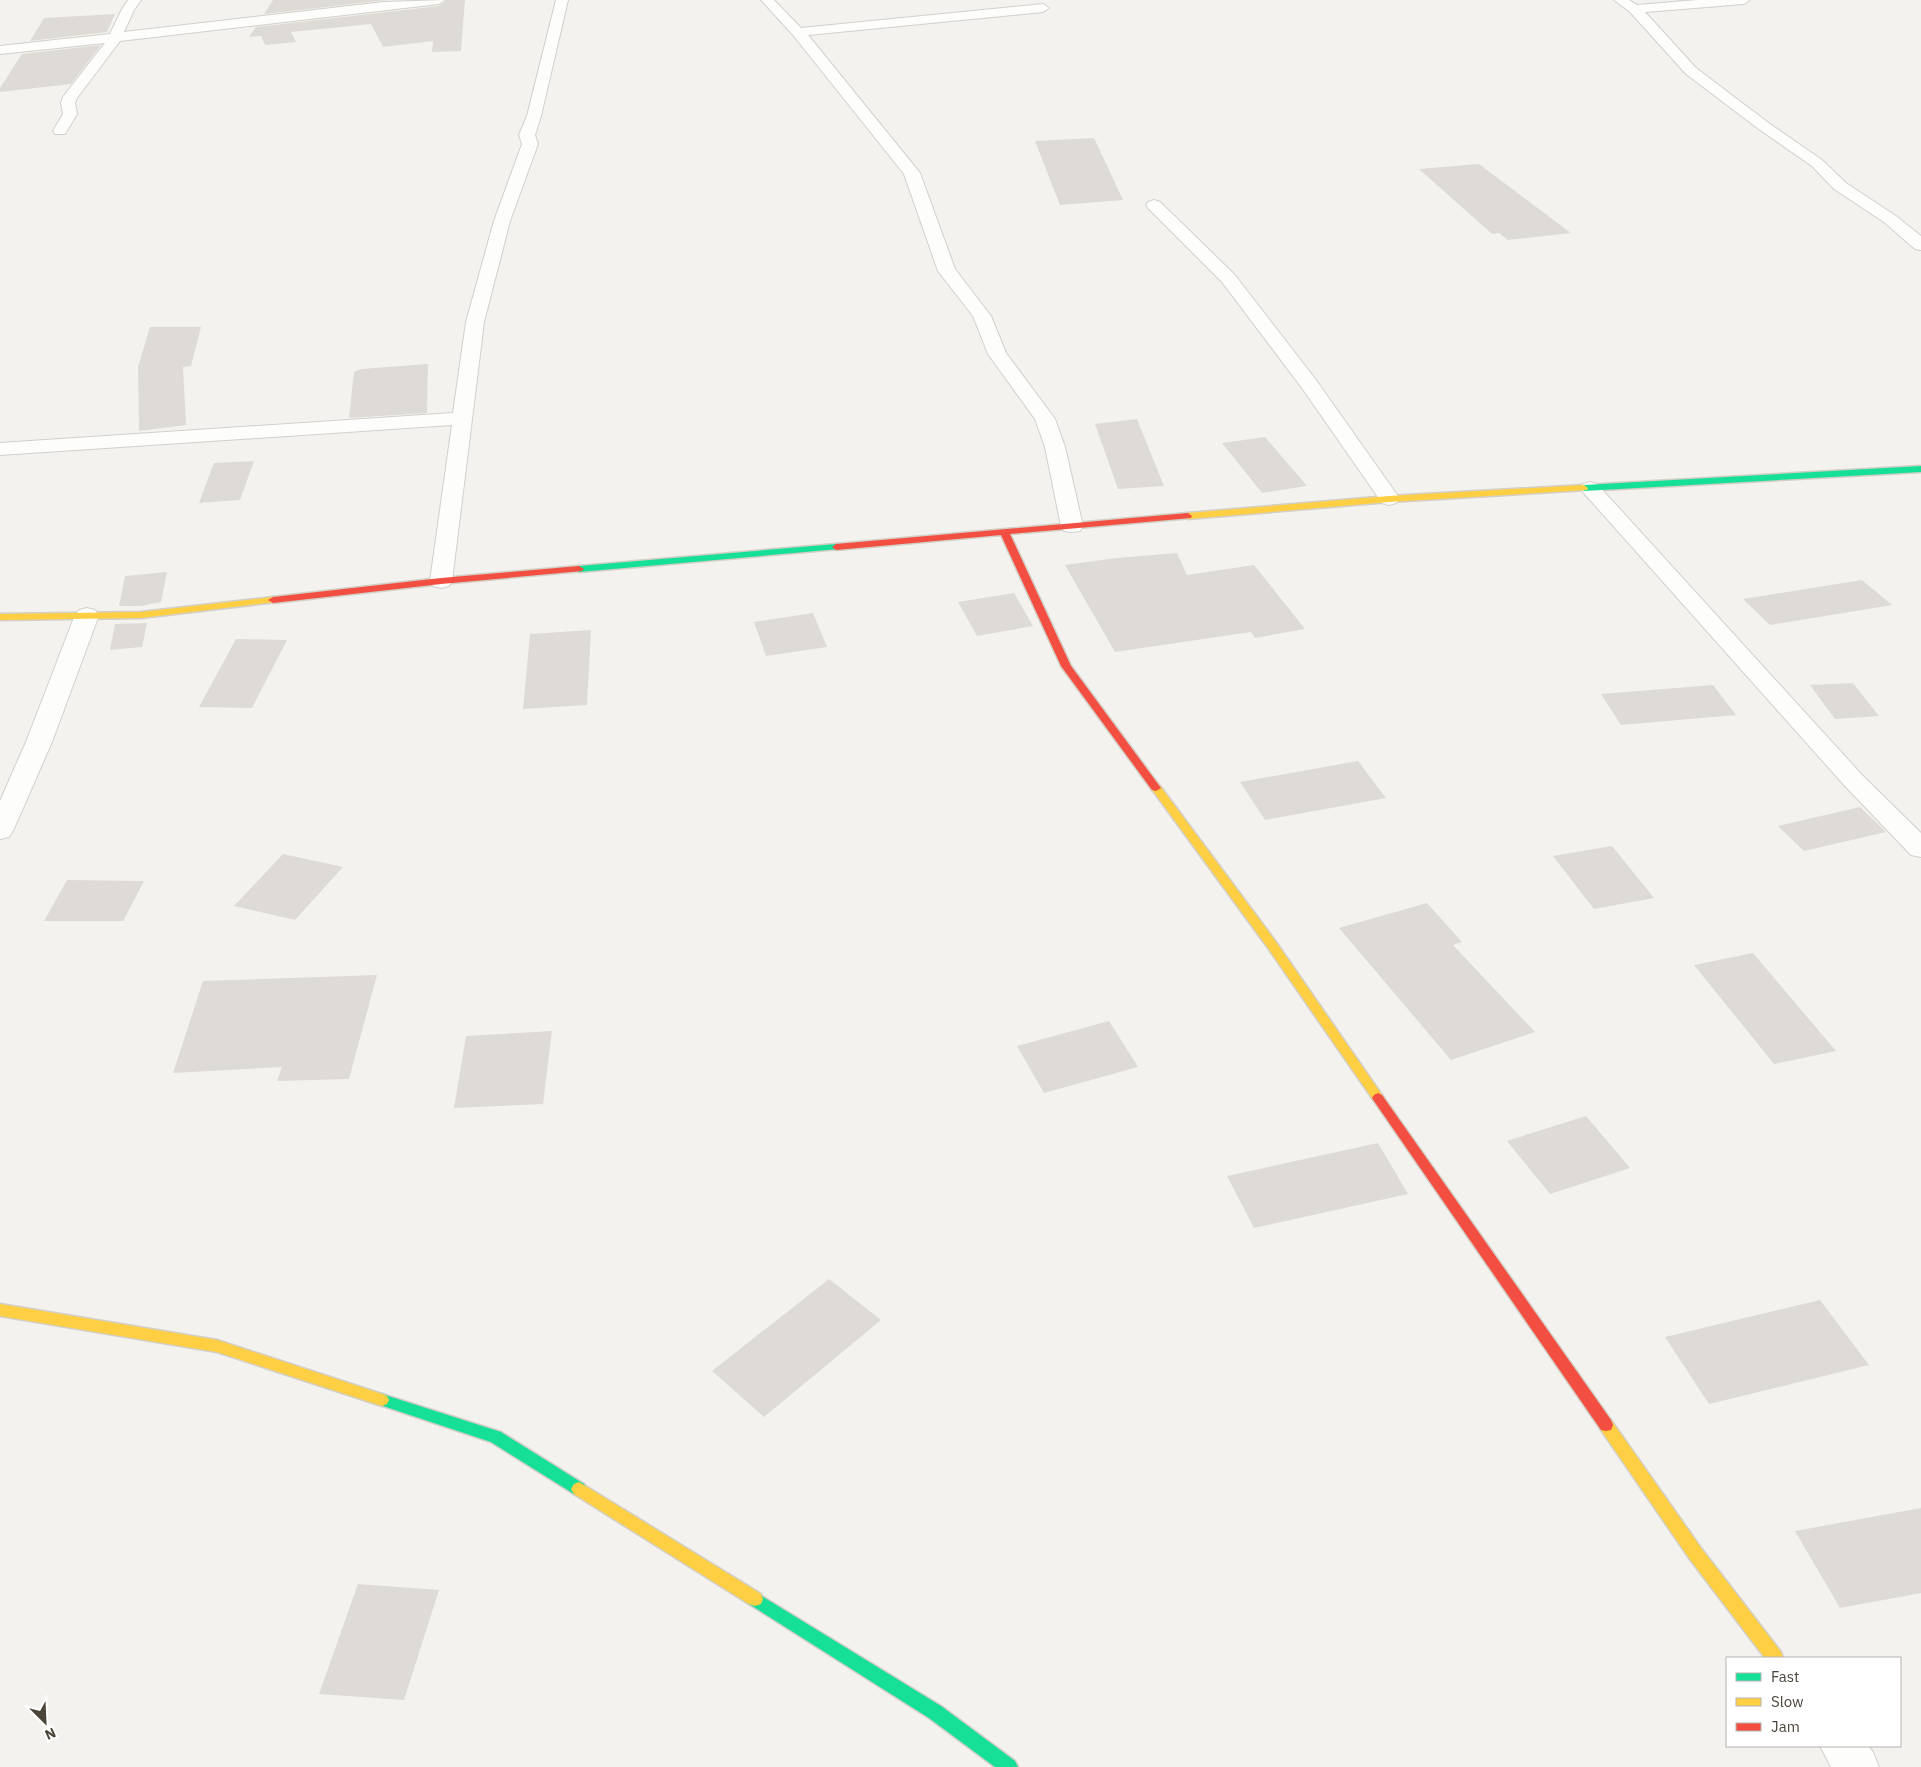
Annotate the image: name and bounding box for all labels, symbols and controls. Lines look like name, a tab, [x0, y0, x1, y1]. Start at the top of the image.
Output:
legend	[1726, 1657, 1901, 1747]
text: Fast	[1771, 1667, 1799, 1686]
text: Slow	[1771, 1692, 1804, 1711]
north arrow	[20, 1697, 70, 1747]
text: Jam	[1771, 1717, 1800, 1736]
text: N	[42, 1724, 59, 1744]

